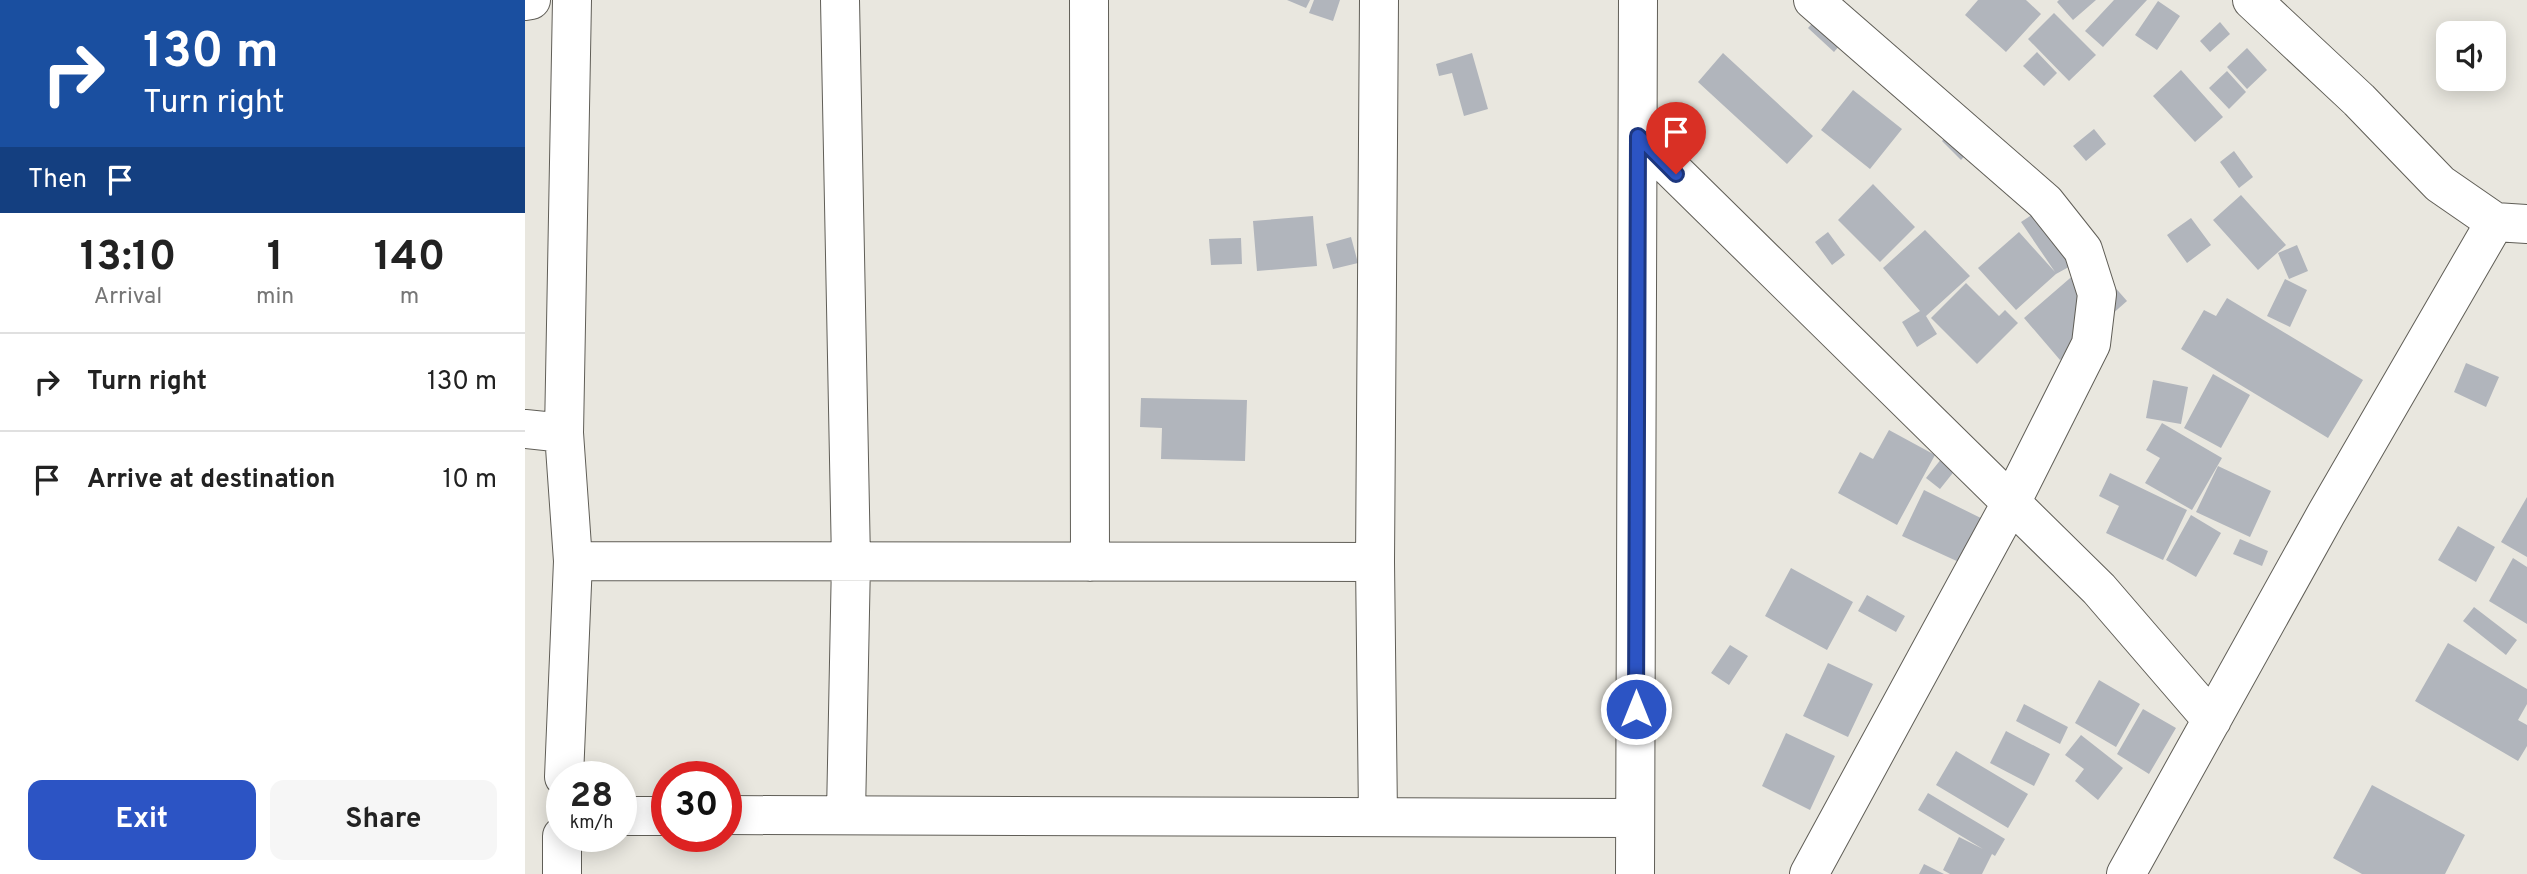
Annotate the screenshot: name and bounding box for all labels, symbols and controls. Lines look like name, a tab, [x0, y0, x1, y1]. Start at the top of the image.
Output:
map controls	[2436, 21, 2506, 91]
button: sound	[2436, 21, 2506, 91]
text: 130 m	[143, 23, 279, 85]
icon: right	[28, 28, 119, 119]
text: Turn right	[143, 84, 285, 124]
pin	[1646, 102, 1706, 174]
icon: arrive	[1657, 113, 1695, 151]
icon: arrive	[101, 161, 139, 199]
text: Then	[28, 164, 87, 197]
text: 13:10	[80, 232, 176, 285]
text: 1	[267, 232, 283, 285]
text: 140	[374, 232, 445, 285]
text: Arrival	[94, 283, 162, 312]
text: min	[256, 283, 294, 312]
text: m	[400, 283, 419, 312]
icon: right	[28, 363, 66, 401]
text: Turn right	[87, 366, 207, 399]
text: 130 m	[427, 366, 497, 399]
icon: arrive	[28, 461, 66, 499]
text: Arrive at destination	[87, 464, 335, 497]
text: 10 m	[442, 464, 497, 497]
position arrow	[1599, 672, 1673, 746]
speed limit sign: 30	[651, 761, 742, 852]
text: 28	[570, 775, 613, 819]
button: Exit	[28, 780, 256, 860]
button: Share	[270, 780, 497, 860]
text: km/h	[570, 812, 613, 835]

